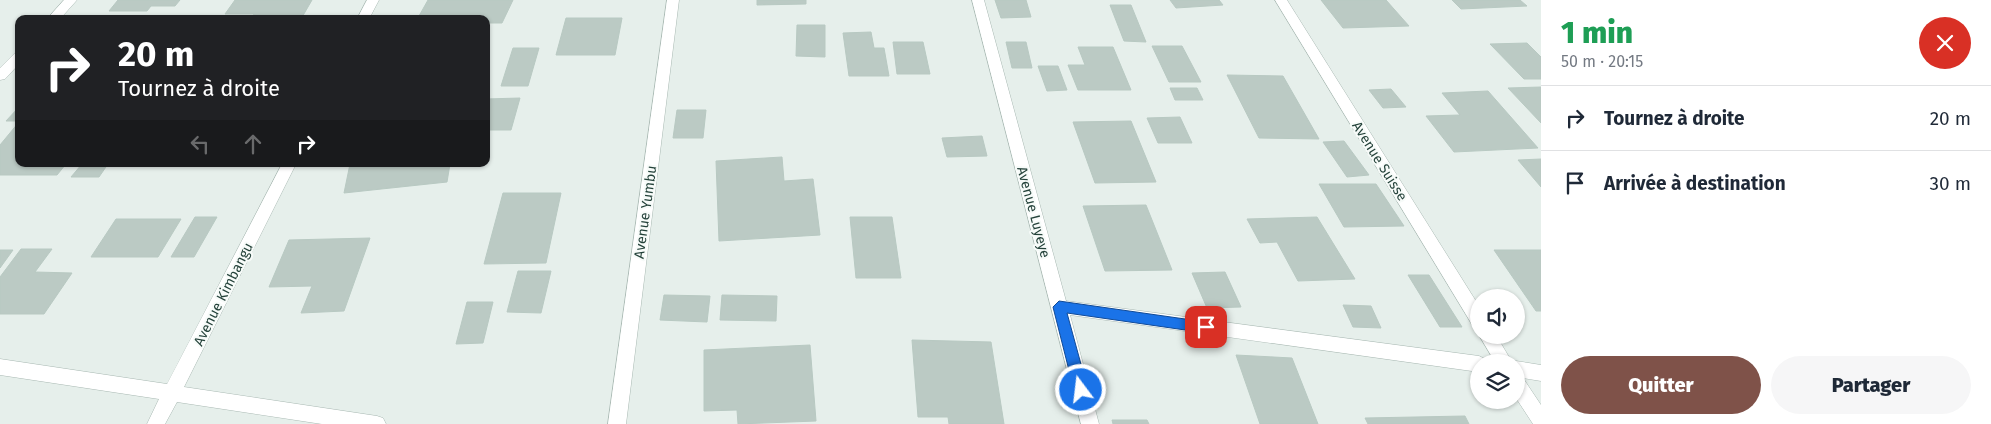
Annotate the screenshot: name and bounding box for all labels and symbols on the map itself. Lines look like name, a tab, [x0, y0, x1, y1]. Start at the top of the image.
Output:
street label: Avenue Suisse	[1348, 118, 1411, 204]
street label: Avenue Yumbu	[631, 164, 660, 260]
street label: Avenue Luyeye	[1013, 165, 1054, 260]
street label: Avenue Kimbangu	[190, 240, 257, 349]
pin	[1185, 306, 1227, 348]
position arrow	[1054, 363, 1106, 415]

